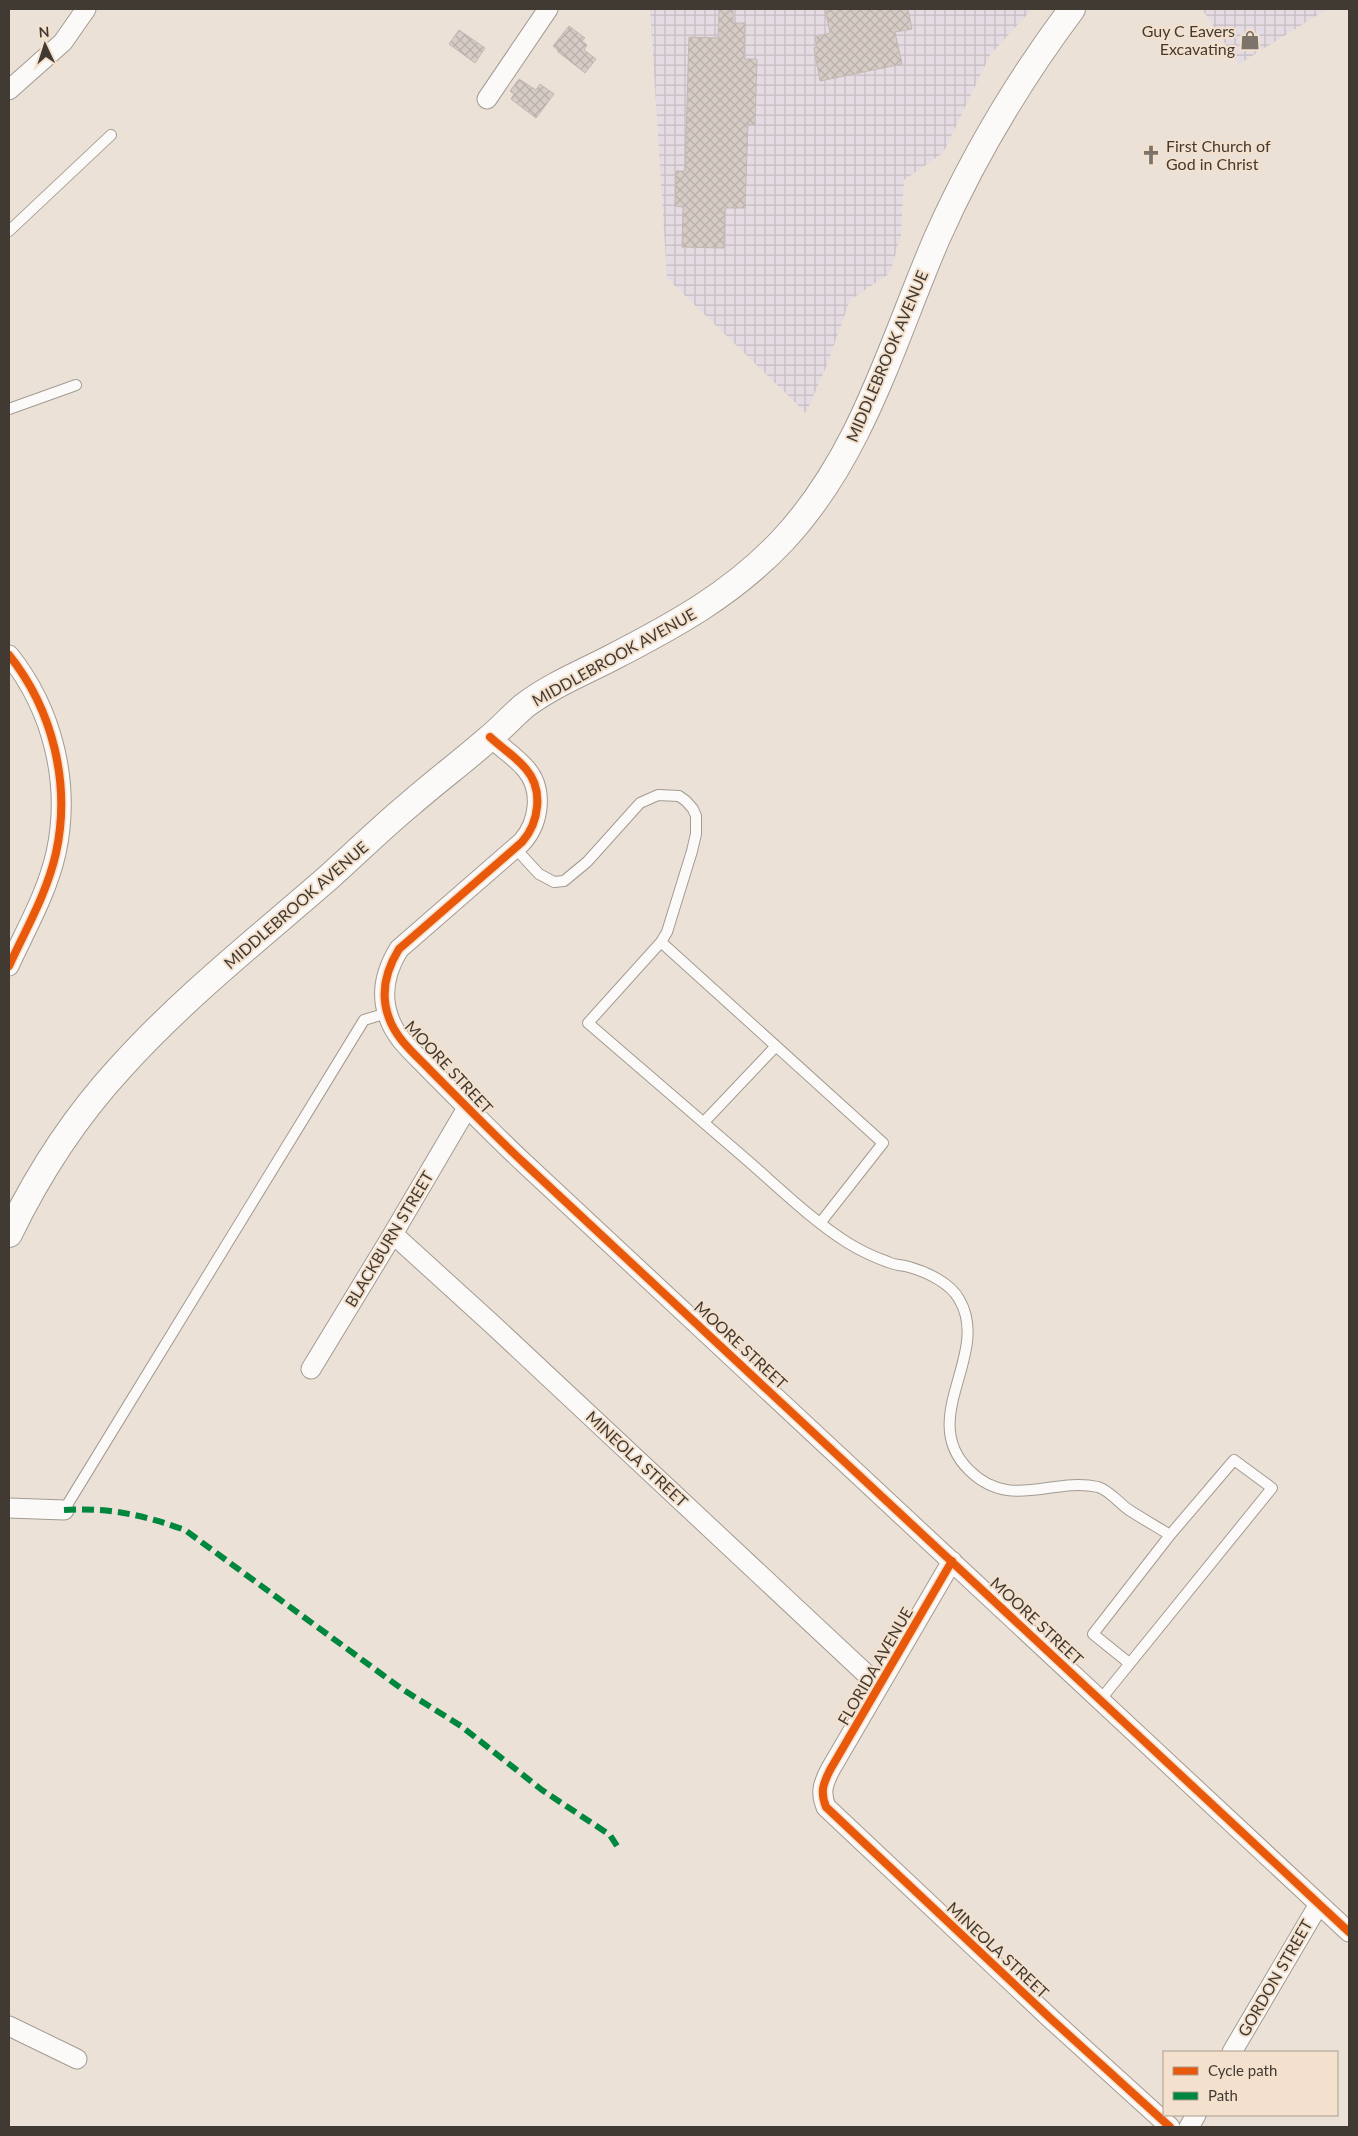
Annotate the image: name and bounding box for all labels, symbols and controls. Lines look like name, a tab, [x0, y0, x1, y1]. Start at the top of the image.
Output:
north arrow	[20, 20, 70, 70]
place label: Guy C Eavers Excavating	[1142, 21, 1235, 58]
text: N	[38, 23, 50, 40]
shop icon: Guy C Eavers Excavating	[1239, 29, 1261, 51]
place label: First Church of God in Christ	[1166, 136, 1271, 173]
church icon: First Church of God in Christ	[1140, 144, 1162, 166]
street label: MIDDLEBROOK AVENUE	[842, 267, 931, 444]
street label: MIDDLEBROOK AVENUE	[529, 604, 699, 710]
street label: MIDDLEBROOK AVENUE	[220, 837, 371, 972]
street label: MOORE STREET	[402, 1016, 498, 1117]
street label: BLACKBURN STREET	[341, 1167, 437, 1310]
street label: MOORE STREET	[691, 1297, 792, 1393]
street label: MINEOLA STREET	[583, 1407, 693, 1511]
street label: MOORE STREET	[987, 1573, 1088, 1669]
street label: FLORIDA AVENUE	[833, 1603, 916, 1728]
street label: MINEOLA STREET	[944, 1898, 1054, 2002]
street label: GORDON STREET	[1233, 1915, 1316, 2040]
legend	[1163, 2051, 1338, 2116]
text: Cycle path	[1208, 2061, 1277, 2079]
text: Path	[1208, 2086, 1238, 2104]

